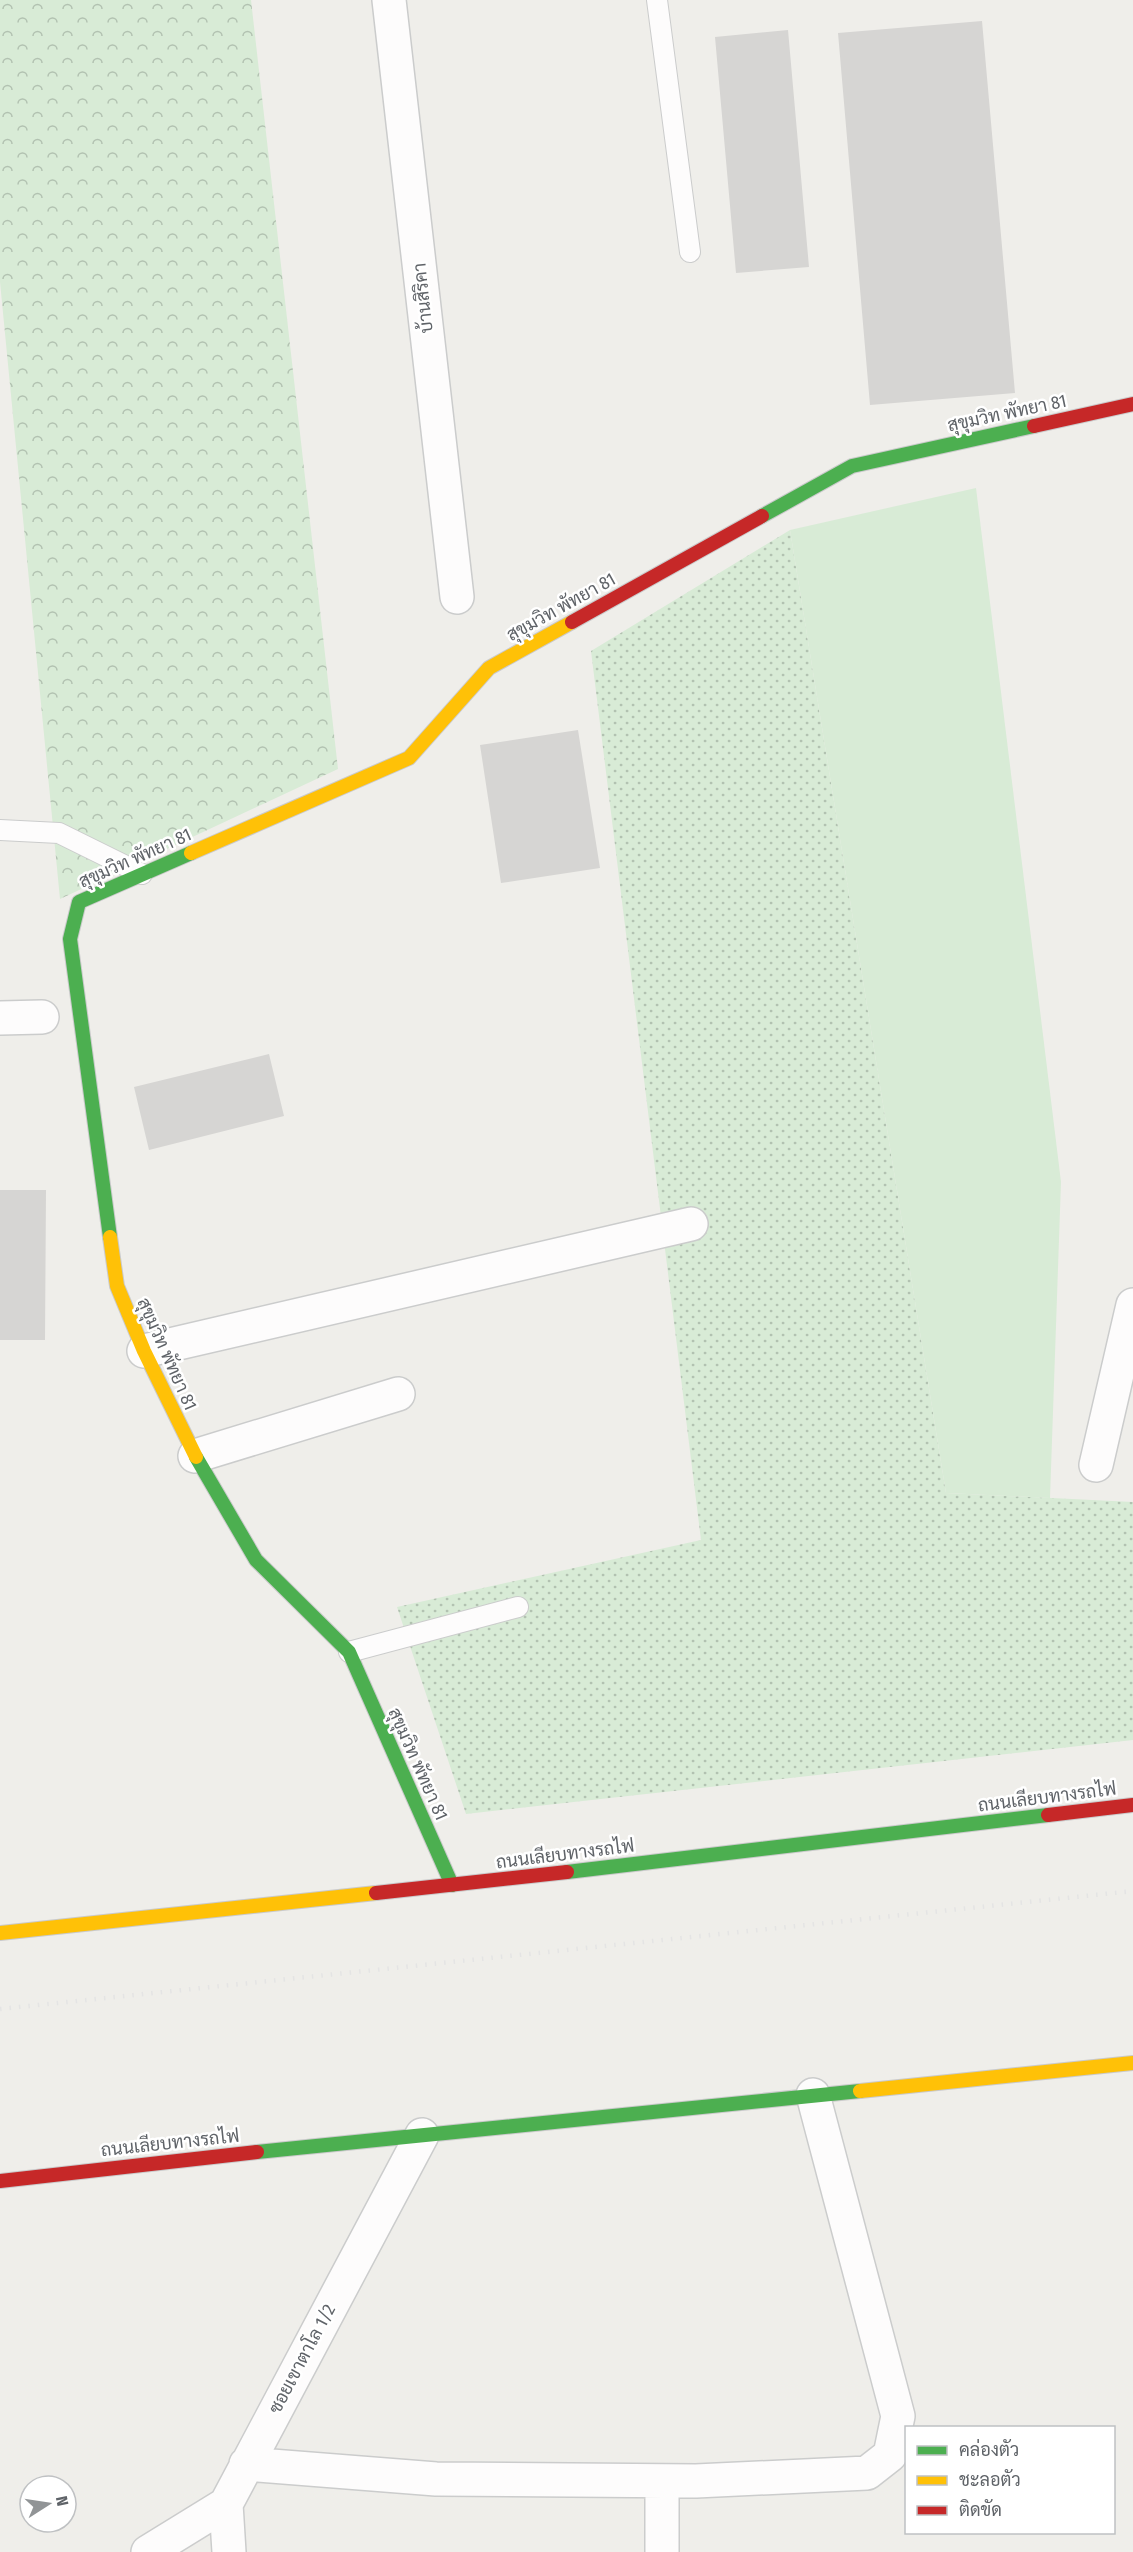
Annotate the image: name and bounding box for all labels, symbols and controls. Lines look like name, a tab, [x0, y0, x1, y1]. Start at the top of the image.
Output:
street label: บ้านสิริคา	[407, 262, 438, 334]
street label: สุขุมวิท พัทยา 81	[945, 390, 1069, 437]
street label: สุขุมวิท พัทยา 81	[503, 568, 620, 647]
street label: สุขุมวิท พัทยา 81	[75, 823, 195, 894]
street label: สุขุมวิท พัทยา 81	[131, 1294, 202, 1414]
street label: สุขุมวิท พัทยา 81	[382, 1704, 453, 1824]
street label: ถนนเลียบทางรถไฟ	[976, 1776, 1117, 1816]
street label: ถนนเลียบทางรถไฟ	[494, 1833, 635, 1873]
street label: ถนนเลียบทางรถไฟ	[99, 2123, 240, 2161]
street label: ซอยเขาตาโล 1/2	[262, 2300, 340, 2417]
legend	[905, 2426, 1115, 2534]
text: คล่องตัว	[959, 2438, 1019, 2461]
text: ชะลอตัว	[959, 2469, 1021, 2491]
north arrow	[18, 2474, 78, 2534]
text: N	[52, 2494, 72, 2508]
text: ติดขัด	[959, 2499, 1002, 2521]

